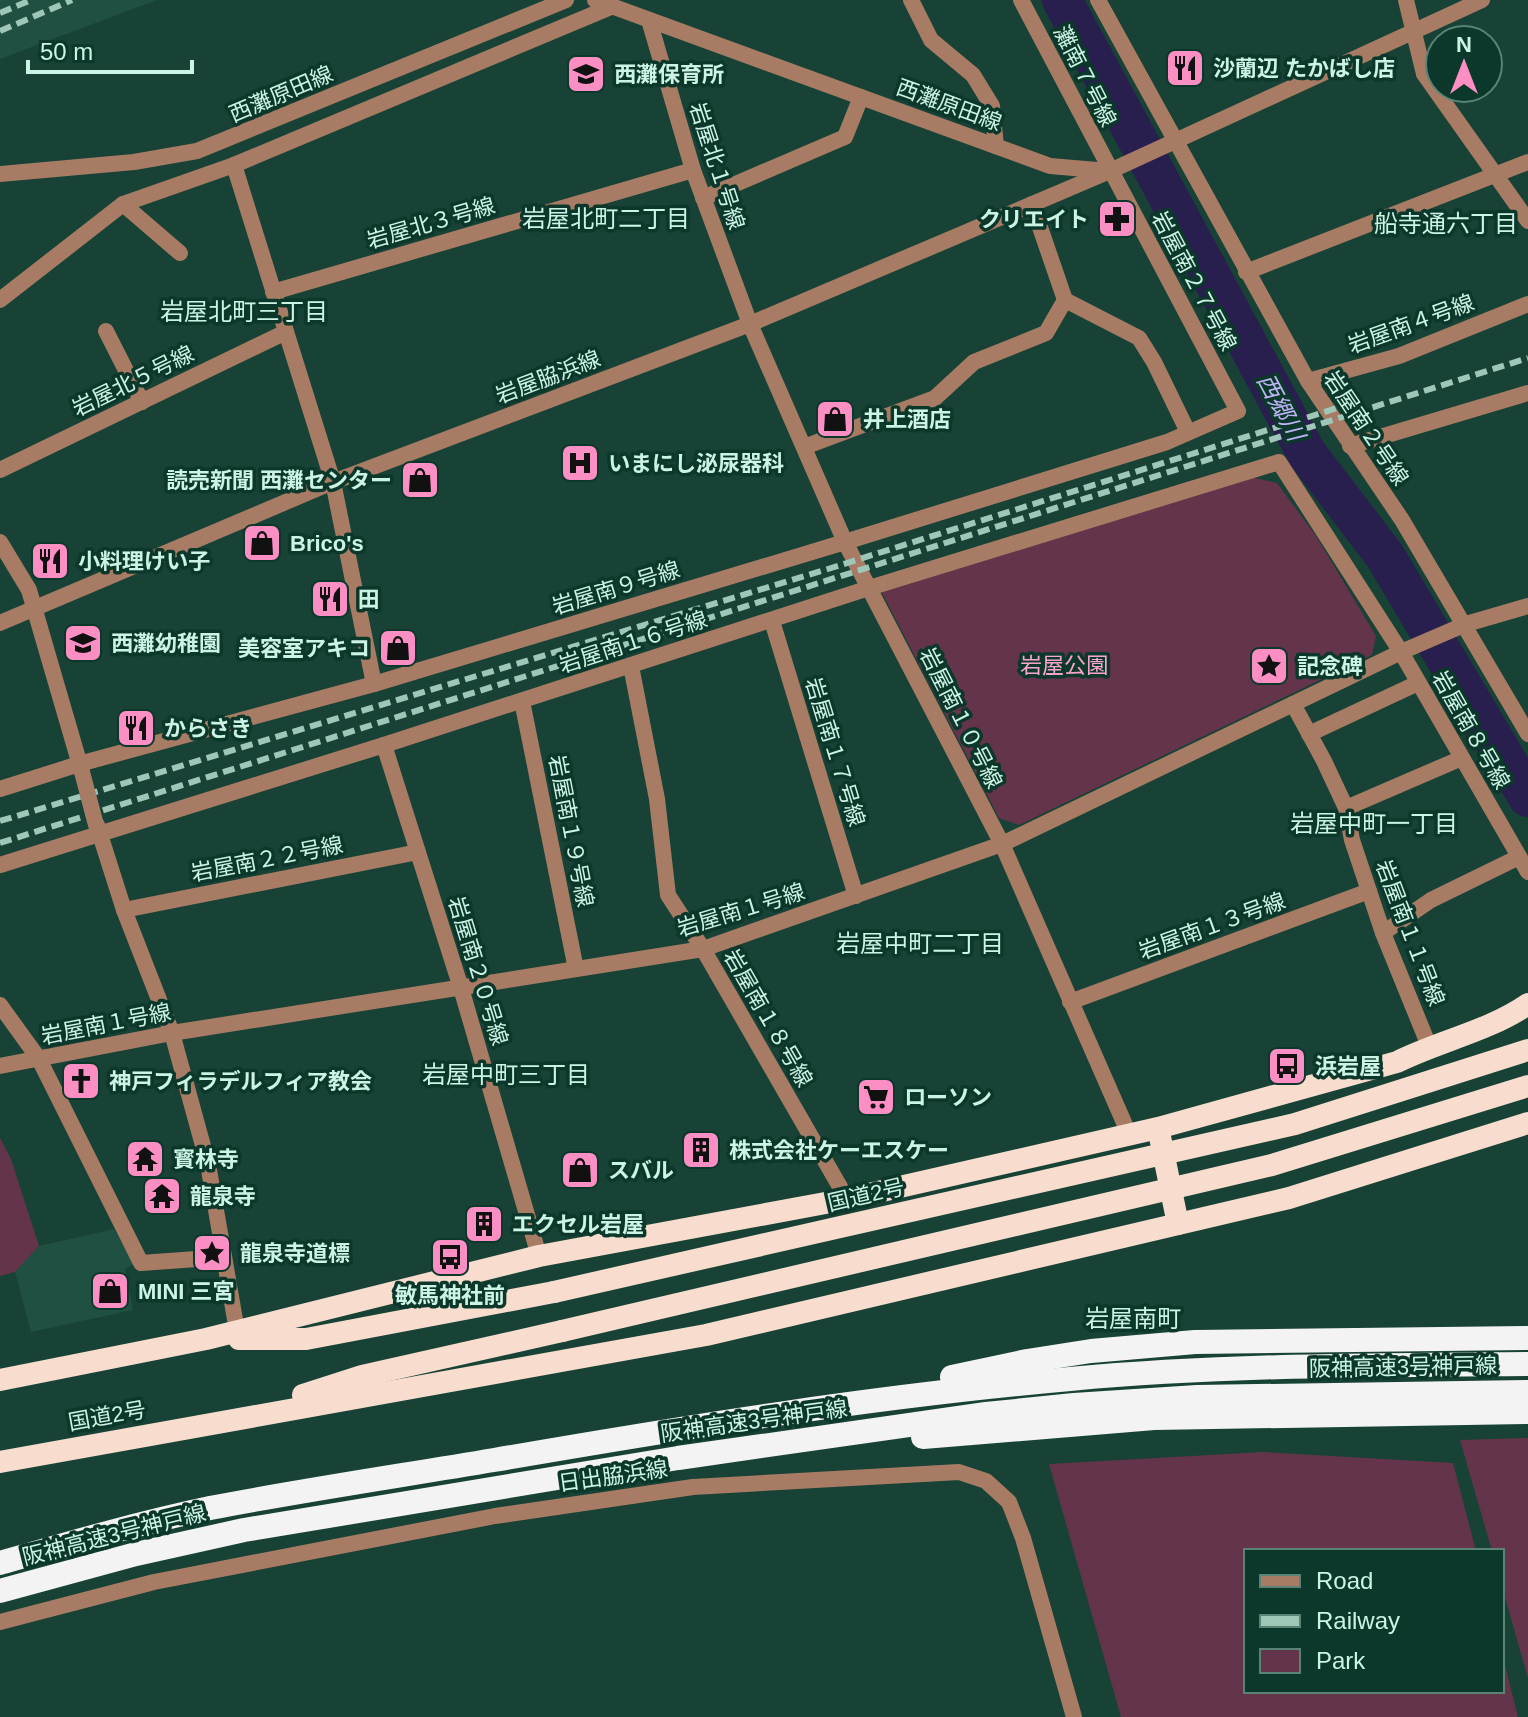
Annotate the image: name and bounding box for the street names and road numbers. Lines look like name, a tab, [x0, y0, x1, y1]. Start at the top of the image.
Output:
street label: 灘南７号線	[1049, 21, 1121, 131]
street label: 西灘原田線	[225, 61, 337, 127]
street label: 西灘原田線	[893, 74, 1005, 136]
street label: 岩屋北１号線	[685, 99, 749, 233]
street label: 岩屋北３号線	[364, 193, 498, 253]
street label: 岩屋南２７号線	[1147, 207, 1241, 355]
street label: 岩屋南４号線	[1345, 290, 1477, 358]
street label: 岩屋北５号線	[68, 341, 198, 421]
street label: 岩屋脇浜線	[492, 346, 604, 408]
street label: 岩屋南２号線	[1319, 366, 1413, 490]
street label: 岩屋南９号線	[549, 557, 683, 619]
street label: 岩屋南１６号線	[556, 606, 710, 678]
street label: 岩屋南１０号線	[915, 644, 1007, 792]
street label: 岩屋南８号線	[1427, 667, 1515, 793]
street label: 岩屋南１７号線	[801, 675, 869, 829]
street label: 岩屋南１９号線	[544, 753, 598, 909]
street label: 岩屋南２２号線	[189, 832, 345, 886]
street label: 岩屋南１１号線	[1371, 857, 1449, 1009]
street label: 岩屋南１号線	[674, 879, 808, 941]
street label: 岩屋南１３号線	[1135, 888, 1289, 964]
street label: 岩屋南２０号線	[444, 894, 512, 1048]
street label: 岩屋南１８号線	[719, 945, 817, 1091]
street label: 岩屋南１号線	[39, 999, 173, 1049]
street label: 国道2号	[825, 1174, 907, 1216]
street label: 阪神高速3号神戸線	[1309, 1353, 1497, 1381]
street label: 阪神高速3号神戸線	[659, 1396, 849, 1446]
street label: 国道2号	[66, 1397, 148, 1435]
street label: 日出脇浜線	[557, 1456, 669, 1496]
street label: 阪神高速3号神戸線	[20, 1500, 208, 1570]

